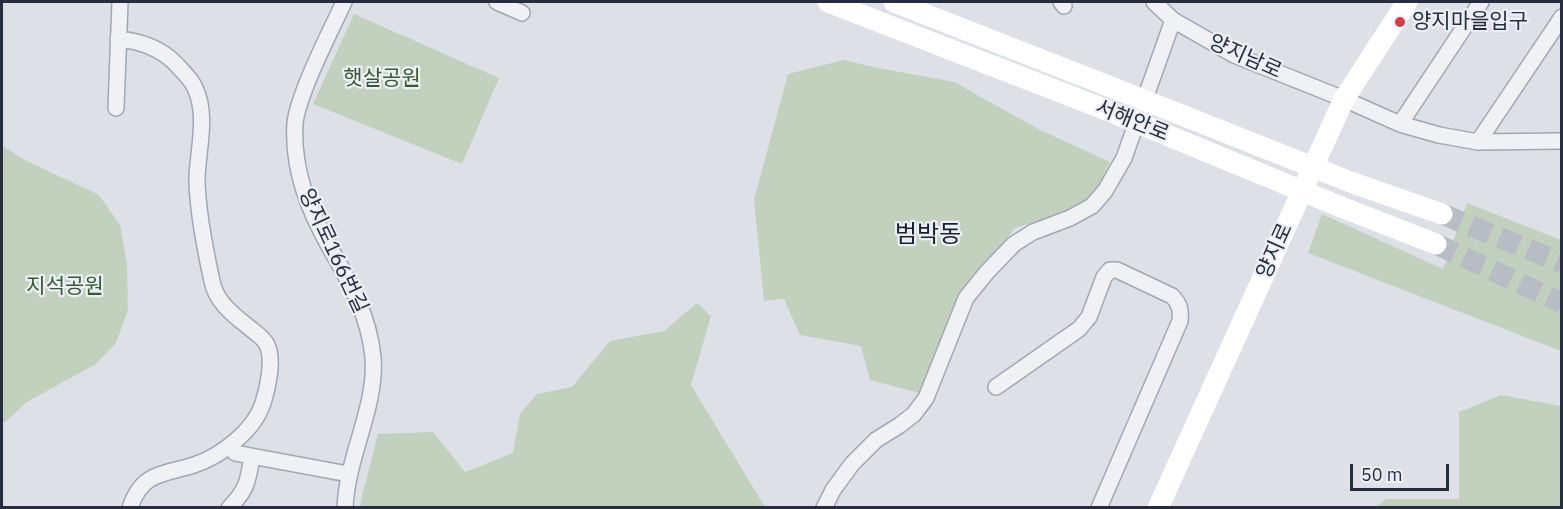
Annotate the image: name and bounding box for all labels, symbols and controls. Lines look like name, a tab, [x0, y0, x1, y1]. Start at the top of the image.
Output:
place label: 양지마을입구	[1412, 9, 1528, 35]
marker: 양지마을입구	[1393, 15, 1407, 29]
street label: 양지남로	[1205, 30, 1285, 84]
park label: 햇살공원	[343, 66, 421, 92]
street label: 서해안로	[1091, 95, 1173, 147]
street label: 양지로166번길	[293, 185, 373, 317]
street label: 양지로	[1252, 219, 1298, 283]
district label: 범박동	[895, 221, 961, 249]
park label: 지석공원	[26, 274, 104, 300]
scale bar	[1353, 452, 1452, 490]
text: 50 m	[1361, 463, 1403, 486]

